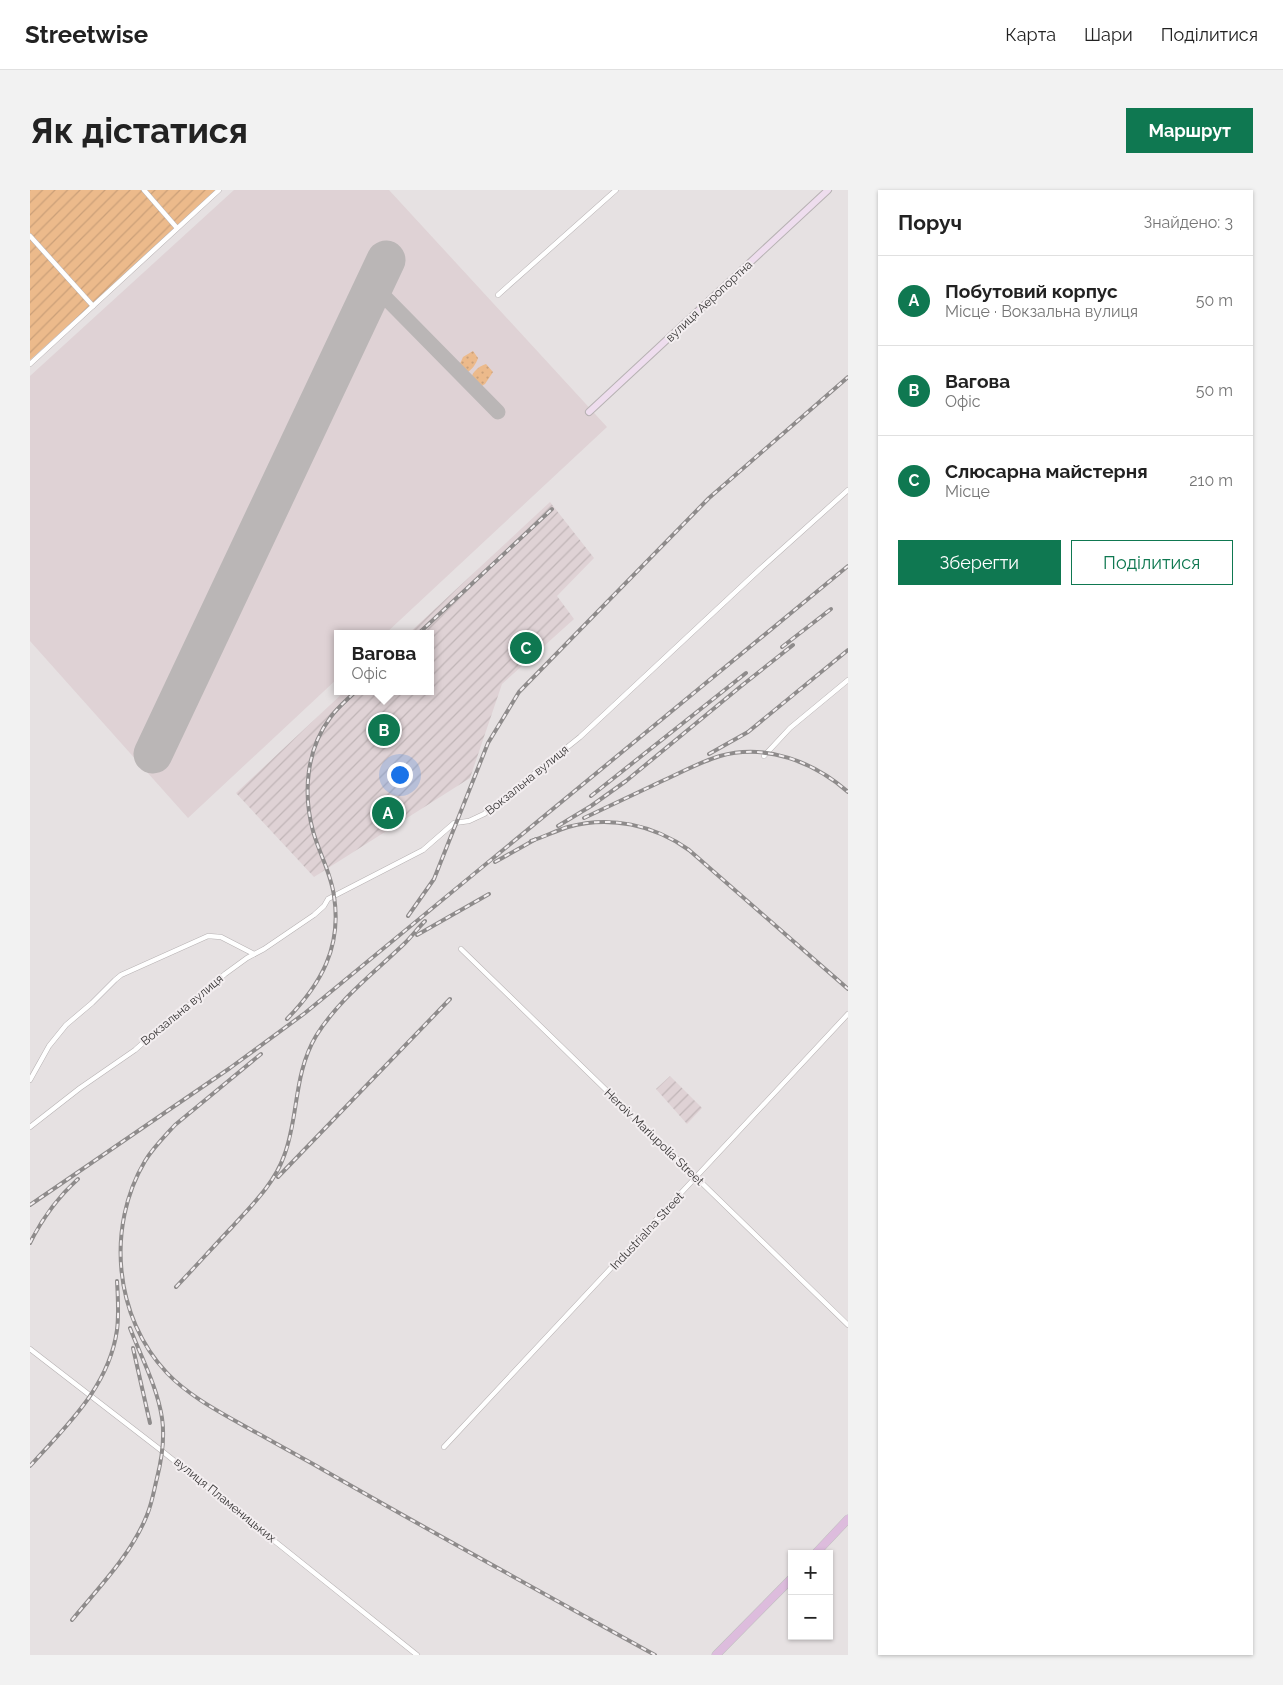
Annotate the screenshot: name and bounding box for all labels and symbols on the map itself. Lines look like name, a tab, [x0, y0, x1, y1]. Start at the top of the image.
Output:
street label: вулиця Аеропортна	[663, 257, 755, 345]
pin: C	[510, 629, 542, 667]
pin: B	[368, 711, 400, 749]
street label: Вокзальна вулиця	[483, 742, 571, 818]
your location	[387, 762, 413, 788]
pin: A	[372, 794, 404, 832]
street label: Вокзальна вулиця	[138, 972, 226, 1048]
street label: Heroiv Mariupolia Street	[601, 1086, 707, 1188]
street label: Industrialna Street	[607, 1189, 687, 1273]
street label: вулиця Пламеницьких	[171, 1455, 279, 1545]

